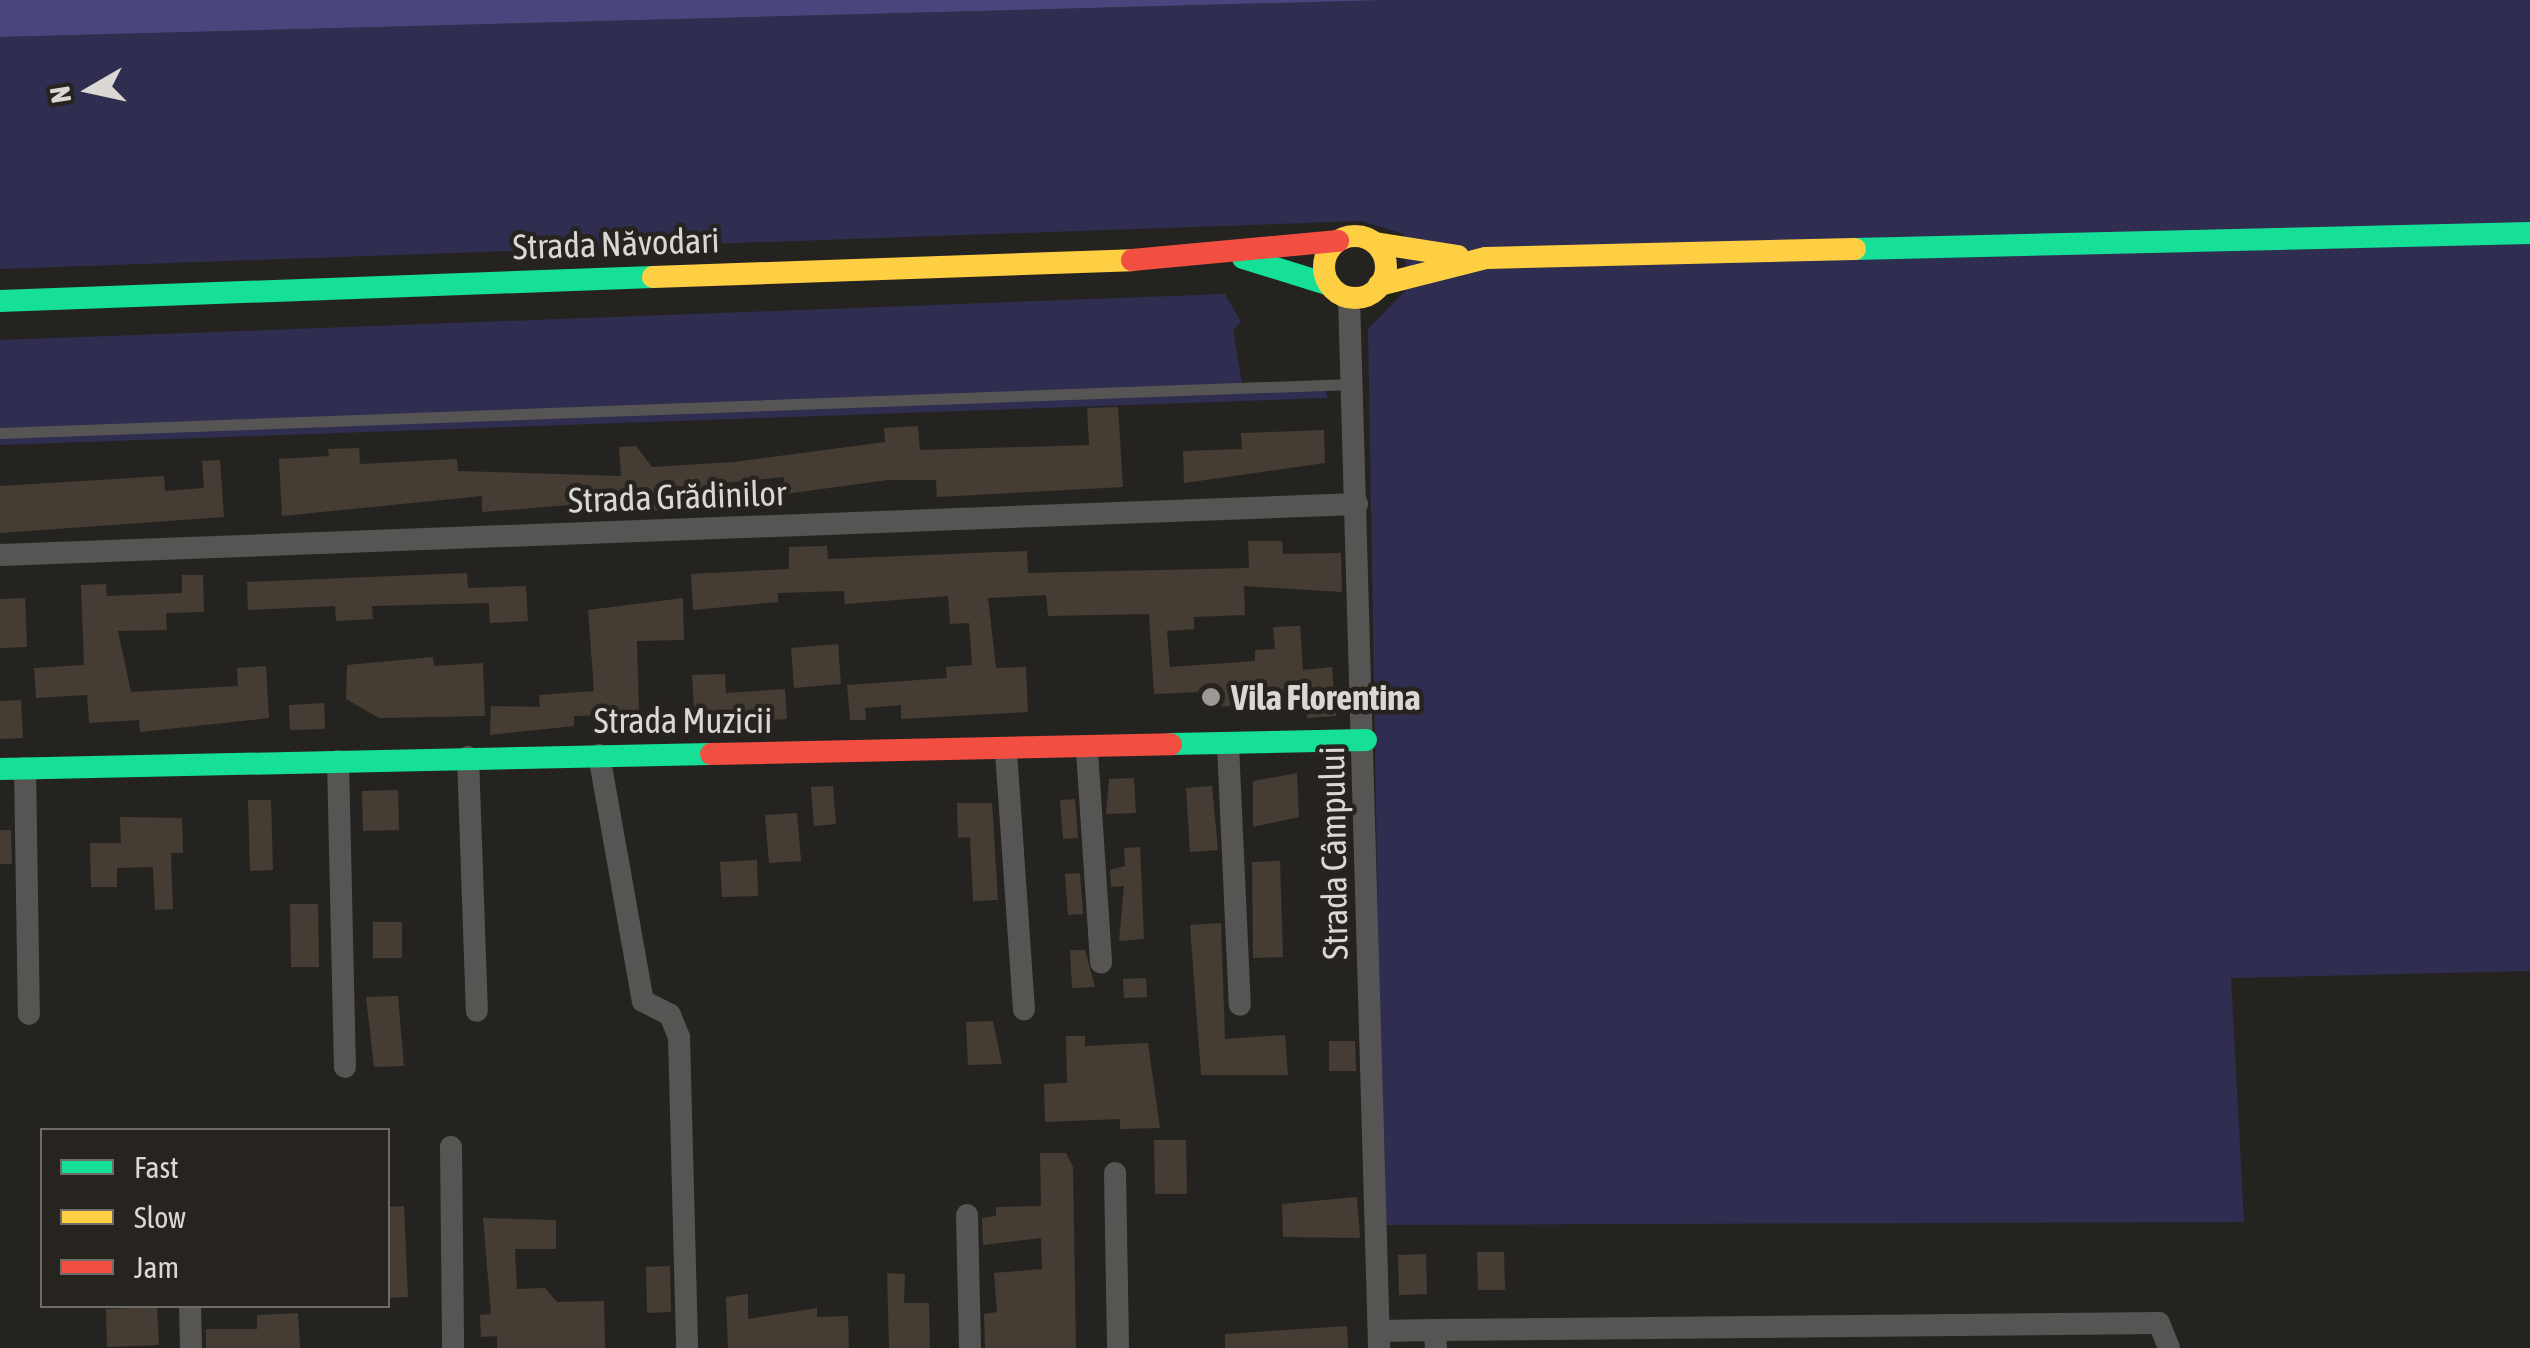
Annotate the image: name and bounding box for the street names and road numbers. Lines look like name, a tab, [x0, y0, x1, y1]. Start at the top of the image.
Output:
street label: Strada Năvodari	[512, 218, 720, 268]
street label: Strada Grădinilor	[567, 471, 787, 521]
street label: Strada Muzicii	[594, 699, 772, 741]
street label: Strada Câmpului	[1310, 746, 1356, 960]

